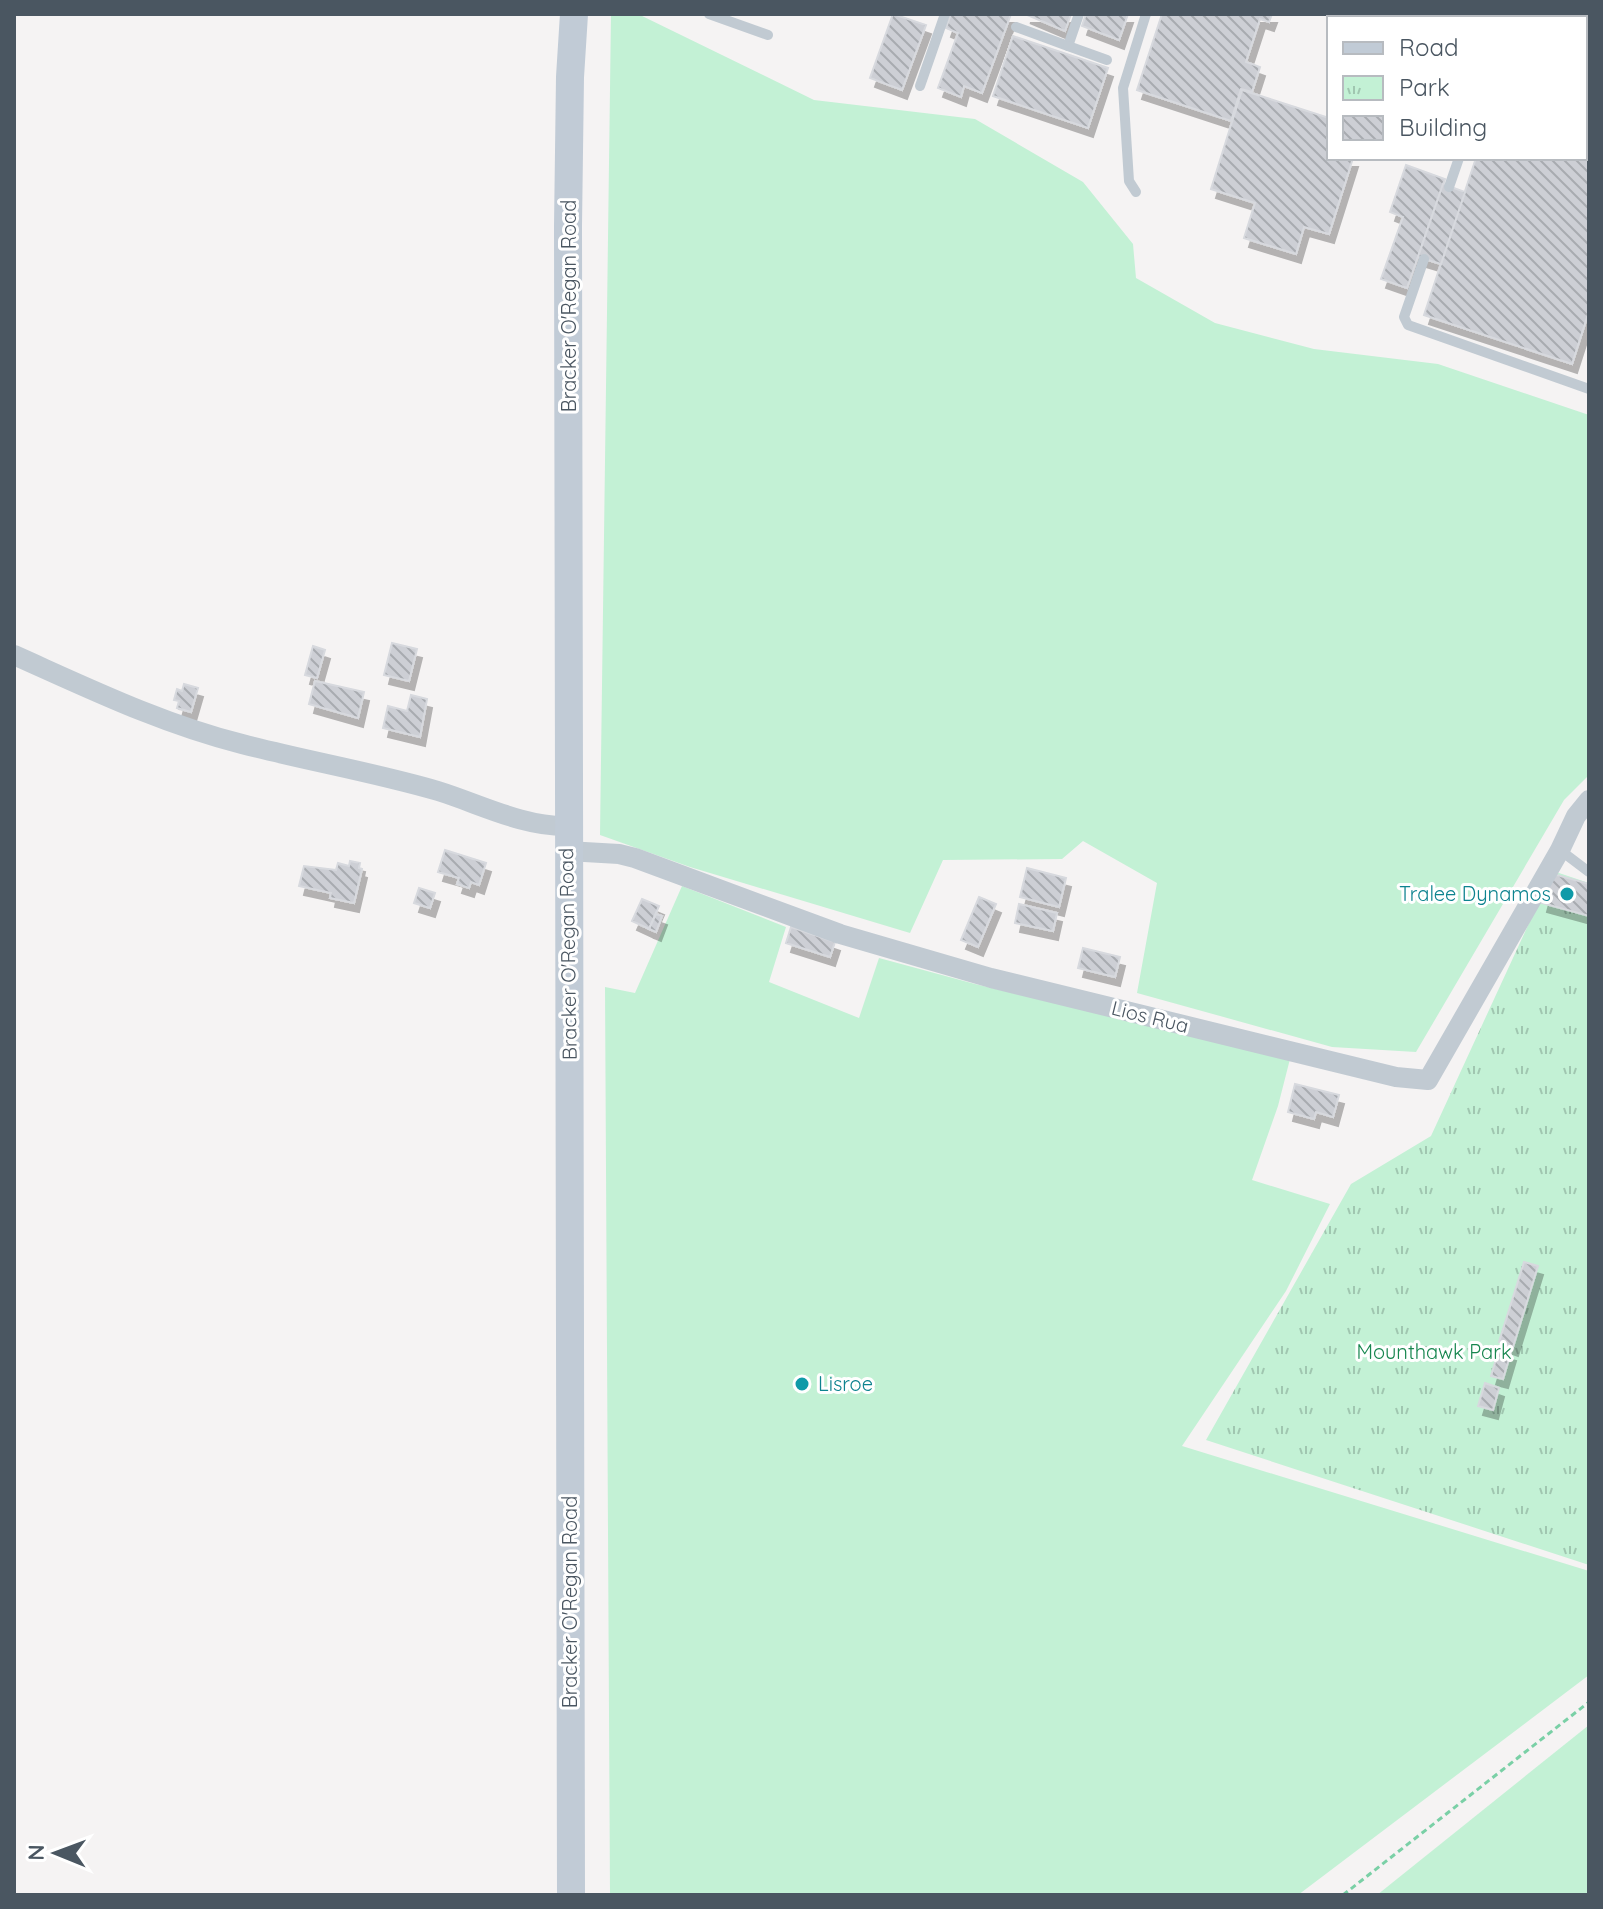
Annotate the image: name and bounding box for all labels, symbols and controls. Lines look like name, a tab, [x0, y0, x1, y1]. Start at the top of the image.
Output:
legend	[1327, 16, 1587, 160]
text: Road	[1399, 32, 1459, 62]
text: Park	[1399, 72, 1450, 102]
text: Building	[1399, 112, 1487, 142]
street label: Bracker O'Regan Road	[556, 200, 581, 412]
street label: Bracker O'Regan Road	[553, 848, 582, 1060]
place label: Tralee Dynamos	[1399, 881, 1551, 906]
marker: Tralee Dynamos	[1558, 885, 1576, 903]
street label: Lios Rua	[1109, 995, 1191, 1038]
park label: Mounthawk Park	[1356, 1339, 1512, 1364]
place label: Lisroe	[818, 1371, 873, 1396]
marker: Lisroe	[793, 1375, 811, 1393]
street label: Bracker O'Regan Road	[557, 1496, 582, 1708]
north arrow	[16, 1813, 96, 1893]
text: N	[22, 1844, 50, 1861]

